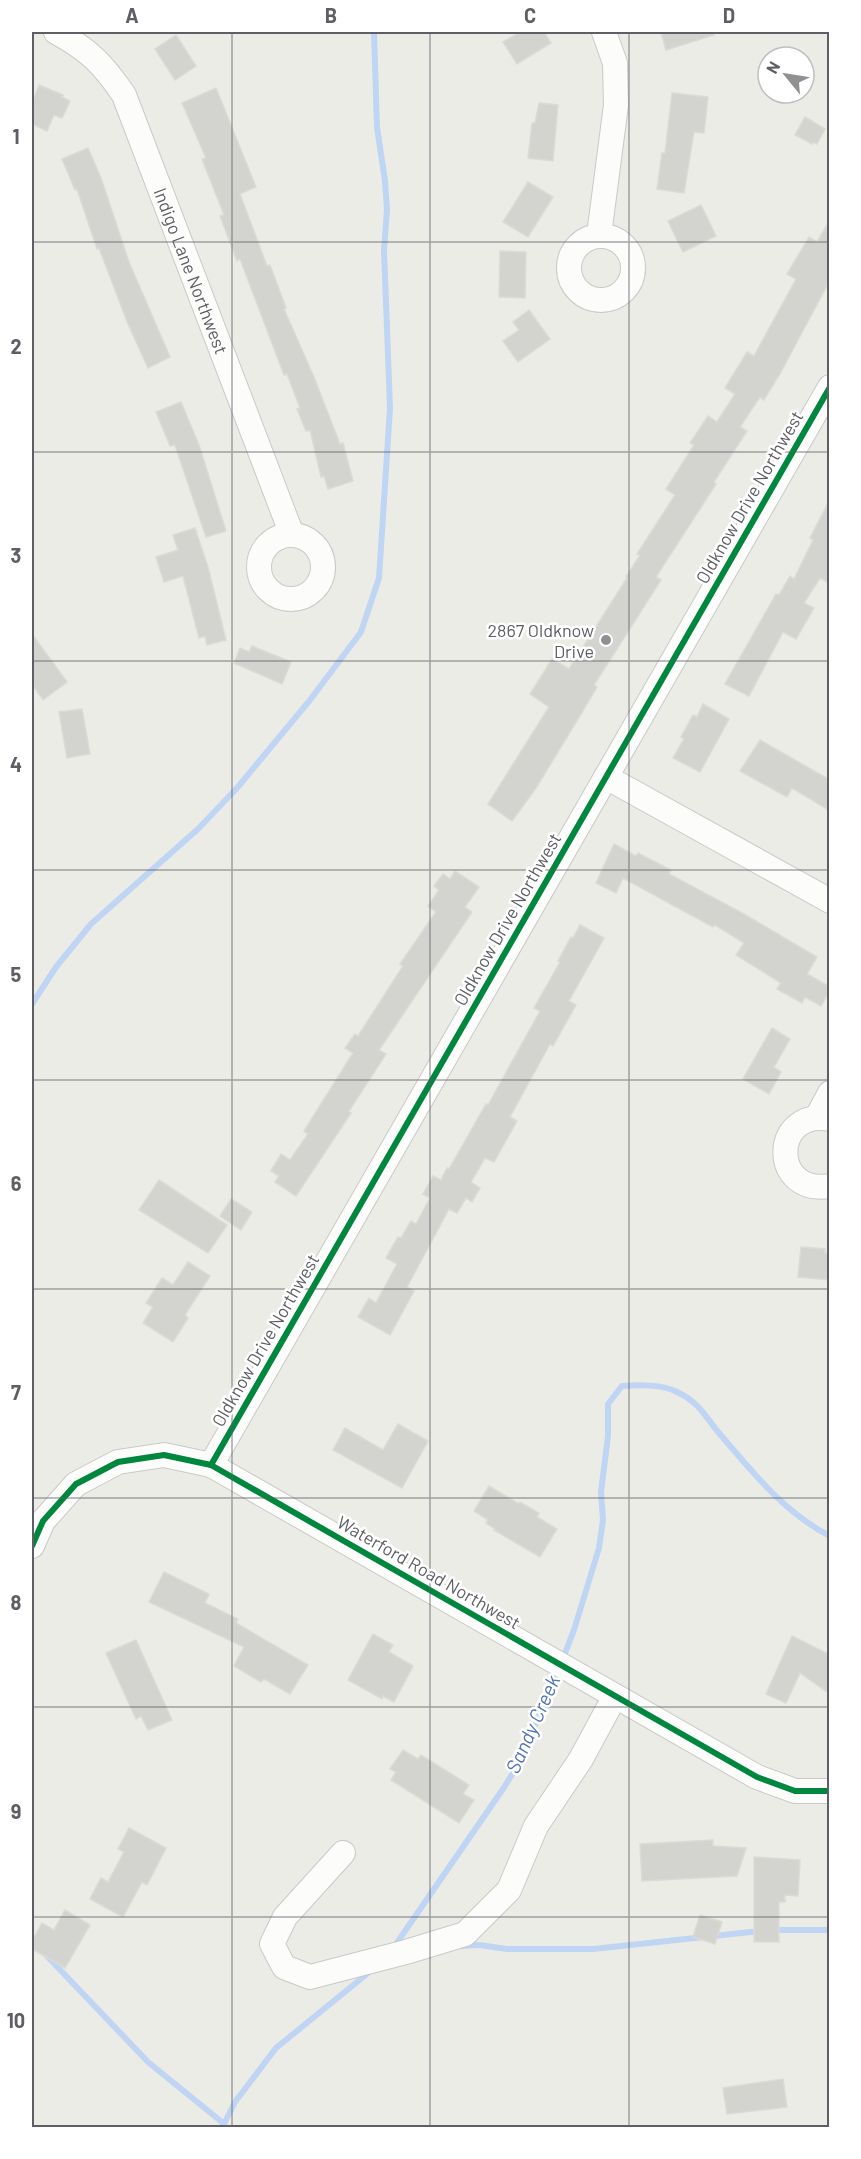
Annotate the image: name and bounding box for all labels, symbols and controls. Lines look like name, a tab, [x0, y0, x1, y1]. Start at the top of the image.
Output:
text: A	[125, 3, 139, 27]
text: B	[325, 3, 337, 27]
text: C	[524, 3, 536, 27]
text: D	[723, 3, 735, 27]
north arrow	[756, 45, 816, 105]
text: N	[762, 58, 783, 77]
text: 1	[12, 124, 20, 148]
street label: Indigo Lane Northwest	[149, 185, 233, 357]
text: 2	[10, 334, 22, 358]
street label: Oldknow Drive Northwest	[691, 407, 807, 587]
text: 3	[11, 543, 21, 567]
place label: 2867 Oldknow Drive	[487, 619, 594, 662]
marker: 2867 Oldknow Drive	[599, 633, 613, 647]
text: 4	[10, 752, 22, 776]
street label: Oldknow Drive Northwest	[449, 829, 565, 1009]
text: 5	[11, 962, 22, 986]
text: 6	[11, 1171, 22, 1195]
street label: Oldknow Drive Northwest	[207, 1250, 323, 1430]
text: 7	[11, 1380, 21, 1404]
street label: Waterford Road Northwest	[334, 1511, 524, 1633]
text: 8	[11, 1590, 22, 1614]
water label: Sandy Creek	[500, 1671, 564, 1777]
text: 9	[11, 1799, 21, 1823]
text: 10	[7, 2008, 25, 2032]

